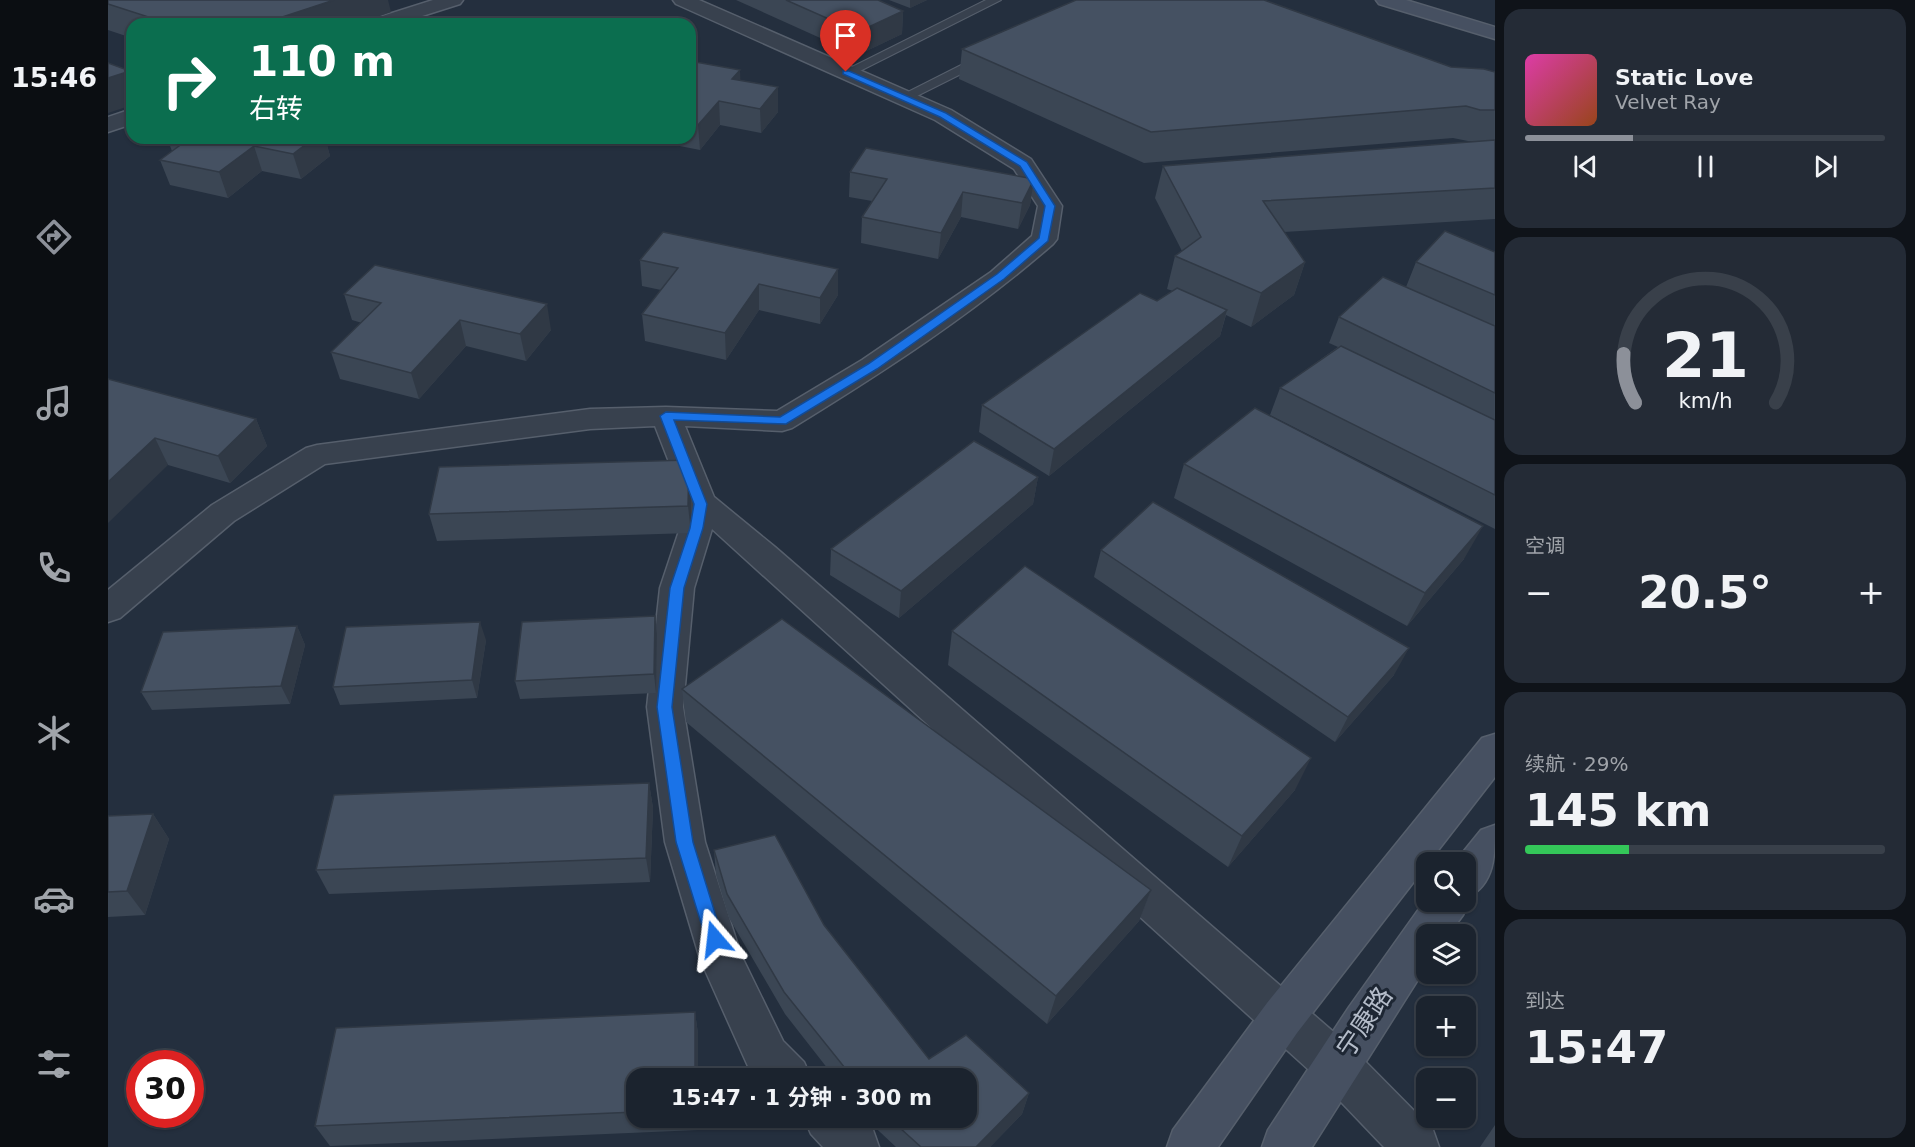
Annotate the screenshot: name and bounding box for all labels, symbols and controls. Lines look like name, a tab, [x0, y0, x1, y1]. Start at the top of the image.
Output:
pin	[820, 10, 871, 72]
icon: arrive	[829, 19, 862, 52]
text: 110 m	[249, 37, 395, 86]
icon: right	[150, 42, 228, 120]
text: 15:46	[11, 62, 97, 93]
text: Static Love	[1615, 65, 1753, 90]
text: Velvet Ray	[1615, 90, 1721, 114]
text: 右转	[249, 93, 303, 124]
icon: previous	[1569, 150, 1602, 183]
icon: pause	[1689, 150, 1722, 183]
icon: next	[1809, 150, 1842, 183]
icon: directions	[33, 216, 75, 258]
text: 21	[1662, 319, 1748, 392]
icon: music	[33, 382, 75, 424]
text: km/h	[1678, 388, 1732, 413]
text: 空调	[1525, 534, 1565, 558]
icon: phone	[33, 547, 75, 589]
text: 20.5°	[1638, 566, 1772, 619]
text: −	[1525, 573, 1553, 612]
text: +	[1857, 573, 1885, 612]
icon: climate	[33, 712, 75, 754]
text: 续航 · 29%	[1525, 752, 1629, 776]
text: 145 km	[1525, 784, 1711, 837]
map controls	[1416, 852, 1476, 1128]
button: search	[1416, 852, 1476, 912]
icon: car	[33, 878, 75, 920]
position arrow	[683, 907, 747, 971]
button: layers	[1416, 924, 1476, 984]
street label: 宁康路	[1330, 981, 1398, 1063]
text: 到达	[1525, 989, 1565, 1013]
button: +	[1416, 996, 1476, 1056]
text: 15:47	[1525, 1021, 1668, 1074]
icon: filters	[33, 1043, 75, 1085]
speed limit sign: 30	[126, 1050, 204, 1128]
button: −	[1416, 1068, 1476, 1128]
text: 15:47 · 1 分钟 · 300 m	[671, 1085, 932, 1110]

